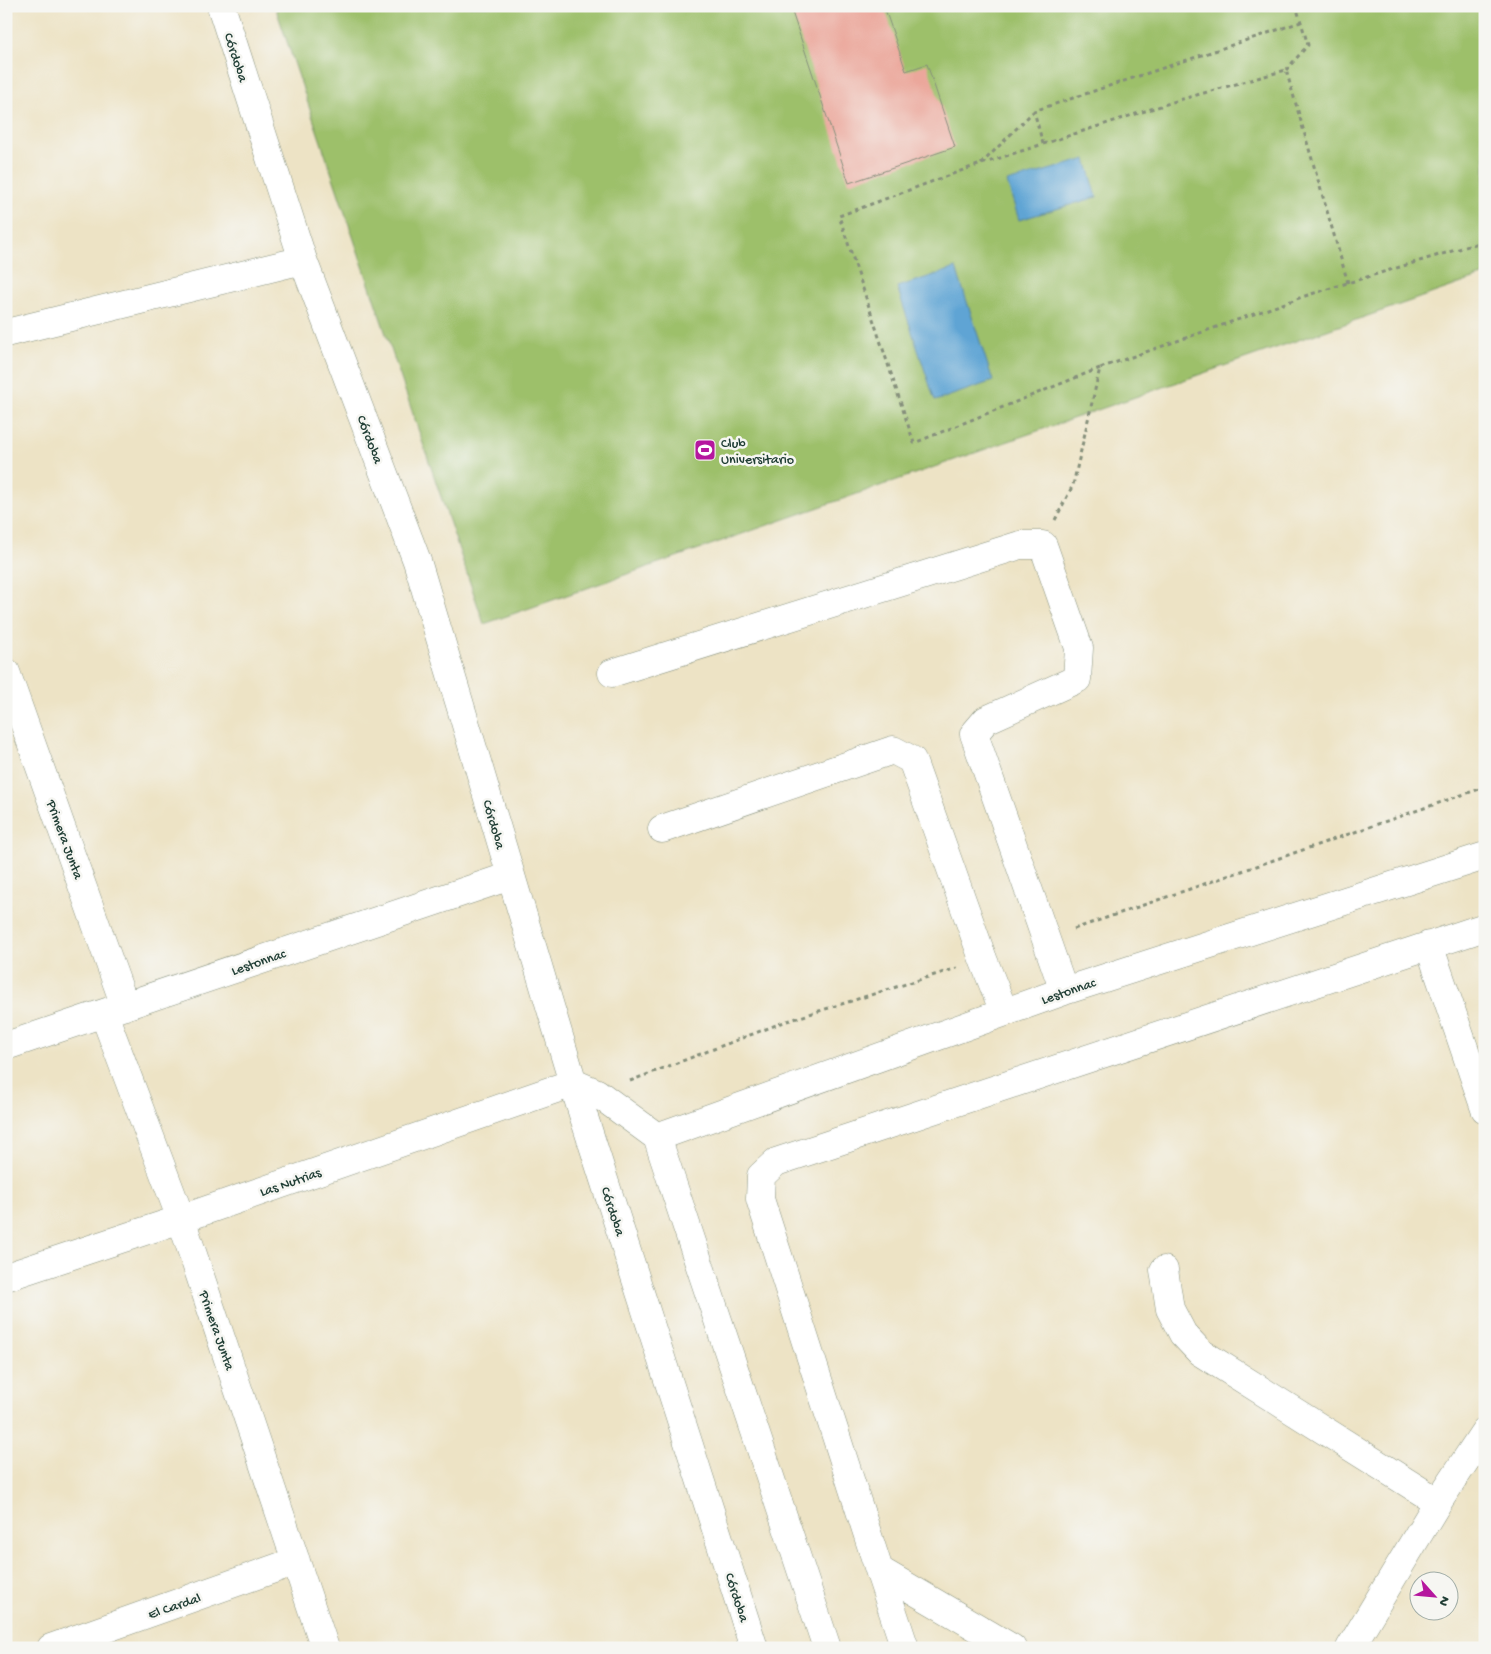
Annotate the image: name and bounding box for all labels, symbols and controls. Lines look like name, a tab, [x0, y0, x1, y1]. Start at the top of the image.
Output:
street label: Córdoba	[219, 31, 251, 86]
street label: Córdoba	[352, 413, 386, 468]
place label: Club Universitario	[721, 436, 794, 469]
sports icon: Club Universitario	[693, 438, 717, 462]
street label: Primera Junta	[41, 797, 86, 883]
street label: Córdoba	[477, 798, 508, 852]
street label: Lestonnac	[229, 946, 289, 981]
street label: Lestonnac	[1039, 975, 1099, 1010]
street label: Las Nutrias	[258, 1165, 324, 1202]
street label: Córdoba	[596, 1185, 628, 1240]
street label: Primera Junta	[194, 1288, 238, 1374]
street label: Córdoba	[720, 1571, 752, 1626]
north arrow	[1408, 1572, 1458, 1622]
street label: El Cardal	[146, 1590, 203, 1624]
text: N	[1434, 1593, 1453, 1609]

